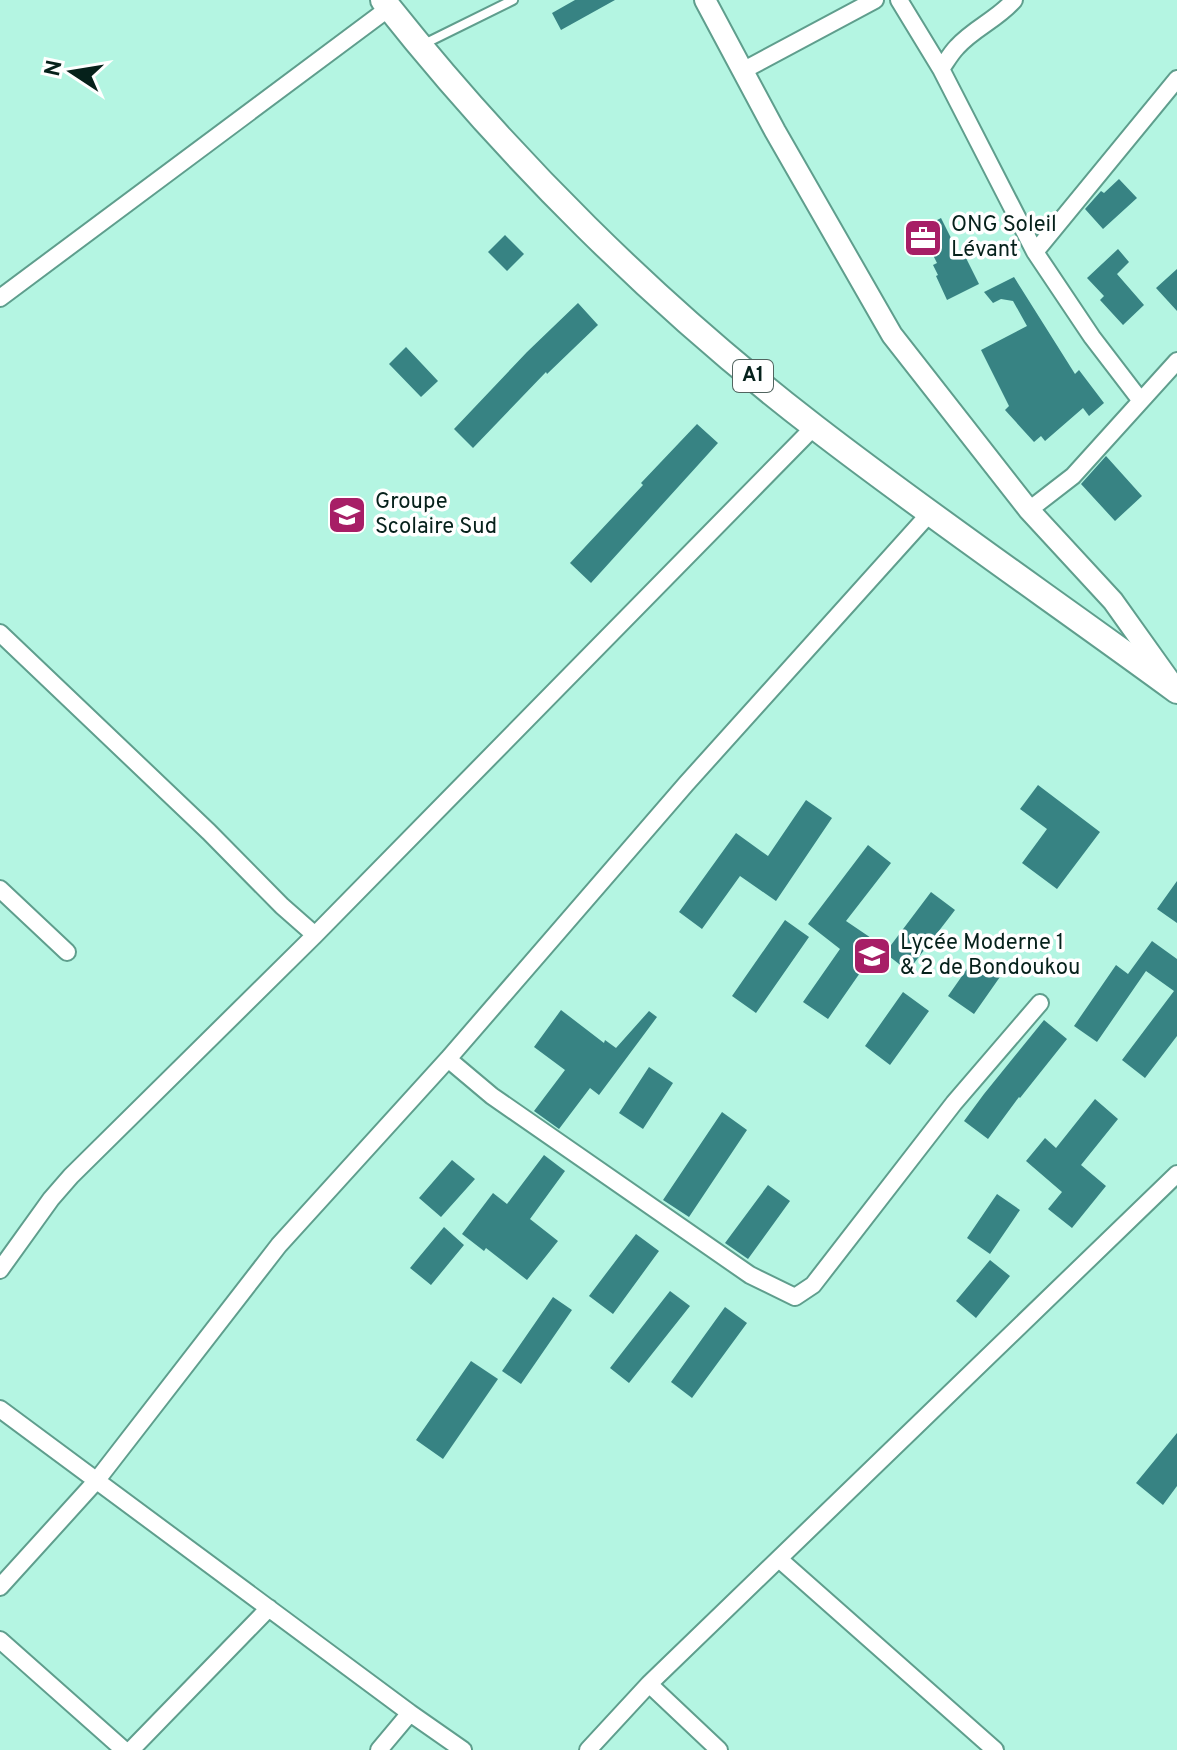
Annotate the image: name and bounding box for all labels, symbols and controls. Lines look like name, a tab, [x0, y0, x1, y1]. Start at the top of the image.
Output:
north arrow	[32, 32, 112, 112]
text: N	[40, 58, 70, 79]
place label: ONG Soleil Lévant	[951, 212, 1057, 264]
office icon: ONG Soleil Lévant	[902, 217, 944, 259]
road number: A1	[733, 360, 773, 392]
place label: Groupe Scolaire Sud	[375, 489, 497, 541]
school or university icon: Groupe Scolaire Sud	[326, 494, 368, 536]
place label: Lycée Moderne 1 & 2 de Bondoukou	[900, 930, 1080, 982]
school or university icon: Lycée Moderne 1 & 2 de Bondoukou	[851, 935, 893, 977]

